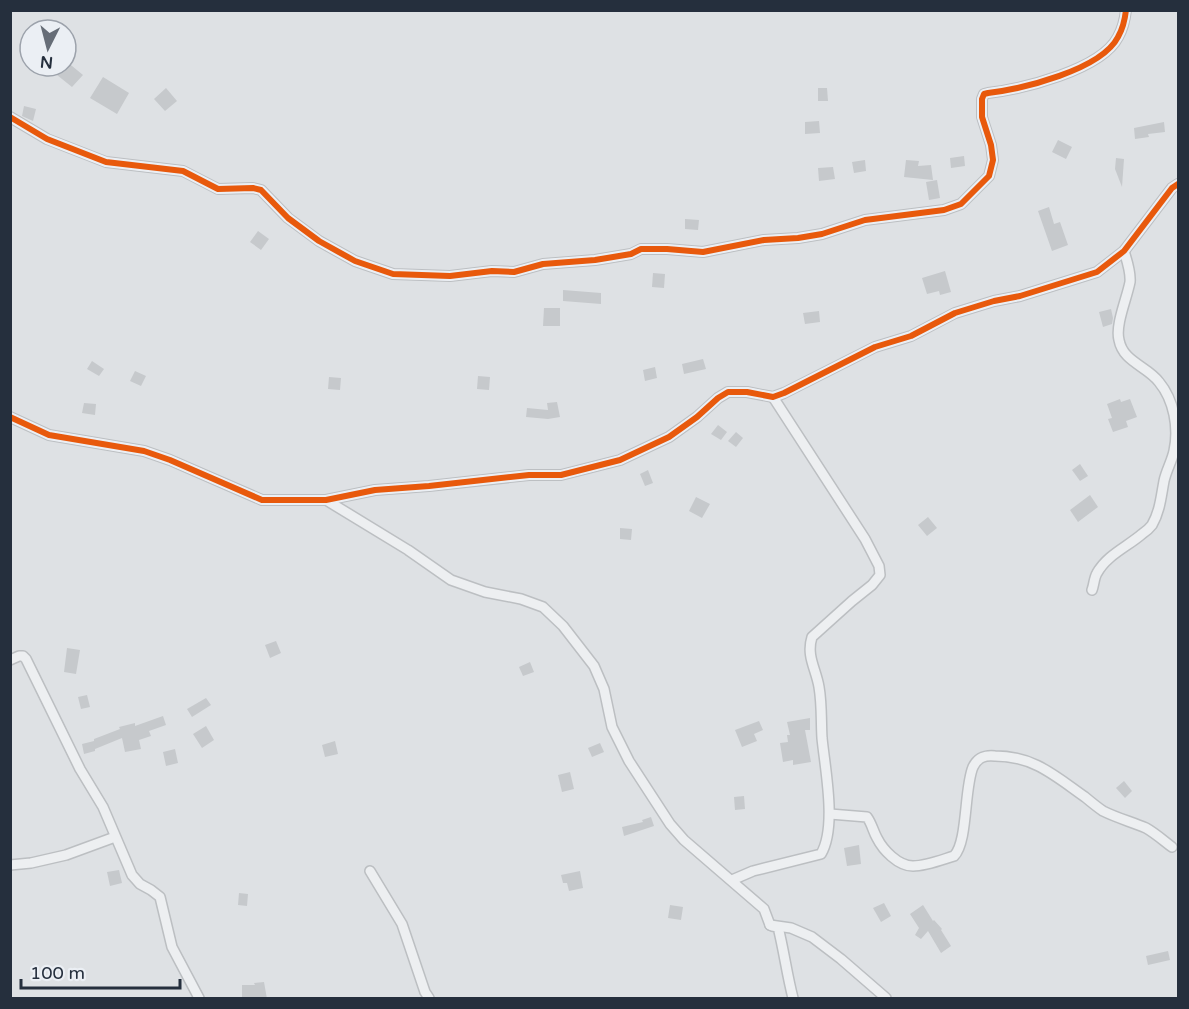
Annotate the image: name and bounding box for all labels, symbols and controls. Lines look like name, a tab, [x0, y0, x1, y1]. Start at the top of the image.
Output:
north arrow	[18, 18, 78, 78]
text: N	[39, 51, 54, 73]
scale bar	[21, 952, 180, 990]
text: 100 m	[30, 962, 85, 984]

